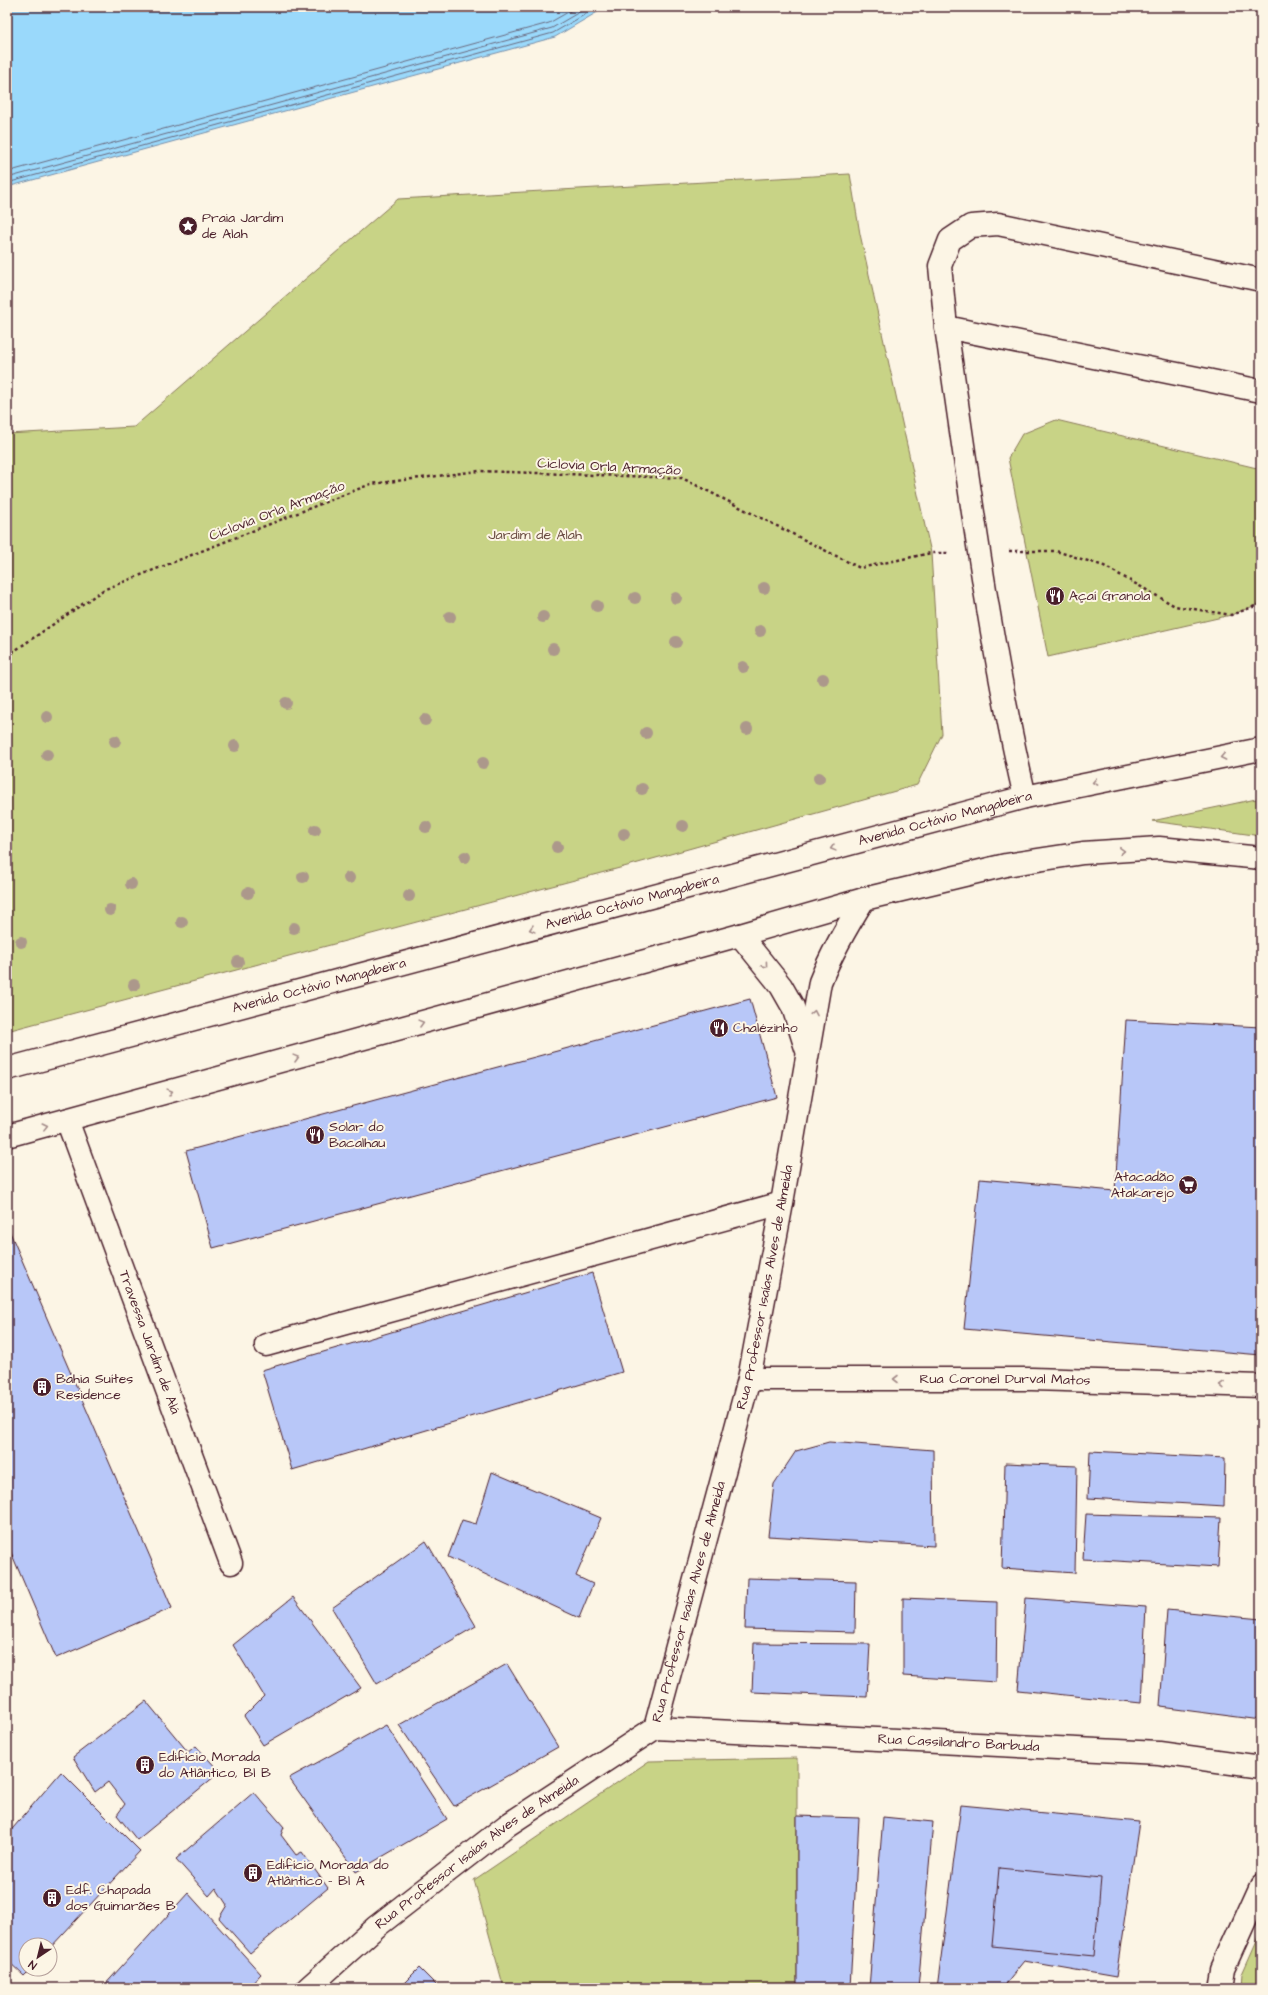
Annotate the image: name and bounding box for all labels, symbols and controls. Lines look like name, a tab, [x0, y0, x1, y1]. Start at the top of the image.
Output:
place label: Praia Jardim de Alah	[202, 208, 283, 244]
place icon: Praia Jardim de Alah	[177, 215, 199, 237]
street label: Ciclovia Orla Armação	[537, 453, 681, 481]
street label: Ciclovia Orla Armação	[206, 476, 348, 546]
park label: Jardim de Alah	[488, 525, 582, 545]
restaurant icon: Açaí Granola	[1044, 585, 1066, 607]
place label: Açaí Granola	[1069, 586, 1150, 606]
one-way arrow	[1220, 752, 1226, 760]
one-way arrow	[1092, 778, 1098, 786]
street label: Avenida Octávio Mangabeira	[856, 786, 1034, 851]
one-way arrow	[830, 843, 837, 852]
one-way arrow	[1119, 846, 1125, 855]
street label: Avenida Octávio Mangabeira	[543, 869, 721, 935]
one-way arrow	[529, 924, 535, 932]
street label: Avenida Octávio Mangabeira	[230, 953, 408, 1018]
one-way arrow	[760, 961, 767, 968]
one-way arrow	[810, 1009, 818, 1016]
restaurant icon: Chalézinho	[708, 1017, 730, 1039]
place label: Chalézinho	[733, 1018, 798, 1038]
one-way arrow	[417, 1019, 424, 1028]
one-way arrow	[292, 1054, 299, 1062]
one-way arrow	[166, 1088, 173, 1097]
place label: Solar do Bacalhau	[329, 1117, 385, 1153]
one-way arrow	[41, 1122, 48, 1131]
restaurant icon: Solar do Bacalhau	[304, 1124, 326, 1146]
street label: Rua Professor Isaías Alves de Almeida	[731, 1163, 798, 1412]
place label: Atacadão Atakarejo	[1111, 1167, 1174, 1203]
supermarket icon: Atacadão Atakarejo	[1177, 1174, 1199, 1196]
street label: Travessa Jardim de Alá	[114, 1268, 185, 1417]
place label: Bahia Suítes Residence	[56, 1369, 133, 1405]
street label: Rua Coronel Durval Matos	[919, 1369, 1091, 1391]
one-way arrow	[893, 1375, 899, 1383]
building icon: Bahia Suítes Residence	[31, 1376, 53, 1398]
one-way arrow	[1219, 1381, 1225, 1389]
street label: Rua Professor Isaías Alves de Almeida	[647, 1479, 731, 1725]
street label: Rua Cassilandro Barbuda	[877, 1729, 1040, 1757]
place label: Edifício Morada do Atlântico, Bl B	[159, 1747, 271, 1783]
building icon: Edifício Morada do Atlântico, Bl B	[134, 1754, 156, 1776]
street label: Rua Professor Isaías Alves de Almeida	[371, 1771, 583, 1934]
place label: Edifício Morada do Atlântico - Bl A	[267, 1855, 389, 1891]
building icon: Edifício Morada do Atlântico - Bl A	[242, 1862, 264, 1884]
place label: Edf. Chapada dos Guimarães B	[66, 1880, 176, 1916]
building icon: Edf. Chapada dos Guimarães B	[41, 1887, 63, 1909]
north arrow	[18, 1937, 58, 1977]
text: N	[25, 1957, 40, 1973]

